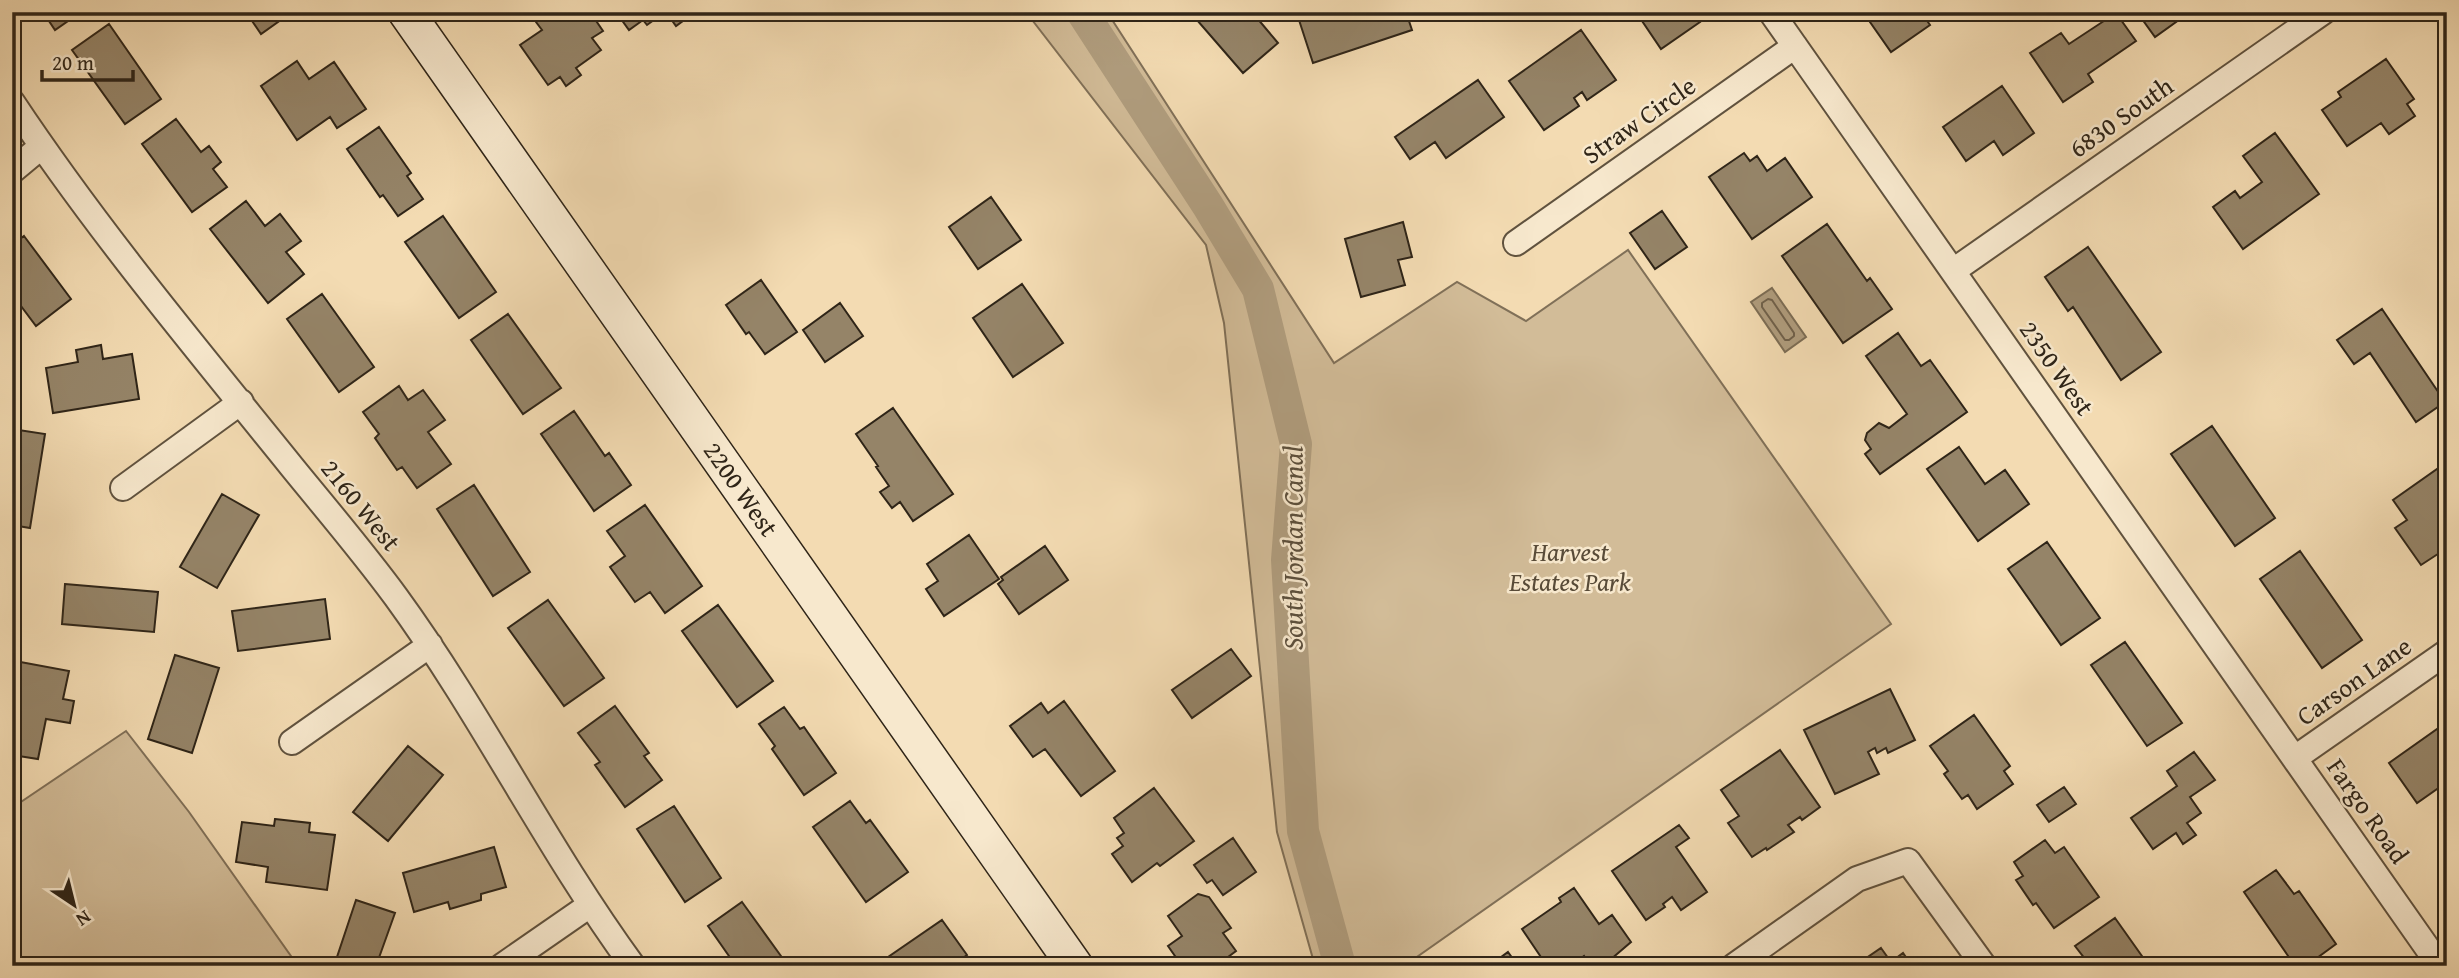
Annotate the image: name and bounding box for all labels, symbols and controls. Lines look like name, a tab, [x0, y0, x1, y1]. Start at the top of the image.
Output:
scale bar	[42, 38, 133, 82]
text: 20 m	[52, 47, 94, 78]
street label: Straw Circle	[1574, 66, 1703, 173]
street label: 6830 South	[2061, 66, 2181, 167]
street label: 2350 West	[2010, 312, 2105, 423]
street label: 2200 West	[694, 433, 789, 544]
water label: South Jordan Canal	[1272, 446, 1313, 650]
street label: 2160 West	[312, 450, 411, 559]
park label: Harvest Estates Park	[1508, 532, 1631, 601]
street label: Carson Lane	[2288, 627, 2419, 735]
street label: Fargo Road	[2318, 750, 2419, 872]
north arrow	[38, 870, 108, 940]
text: N	[70, 904, 97, 934]

